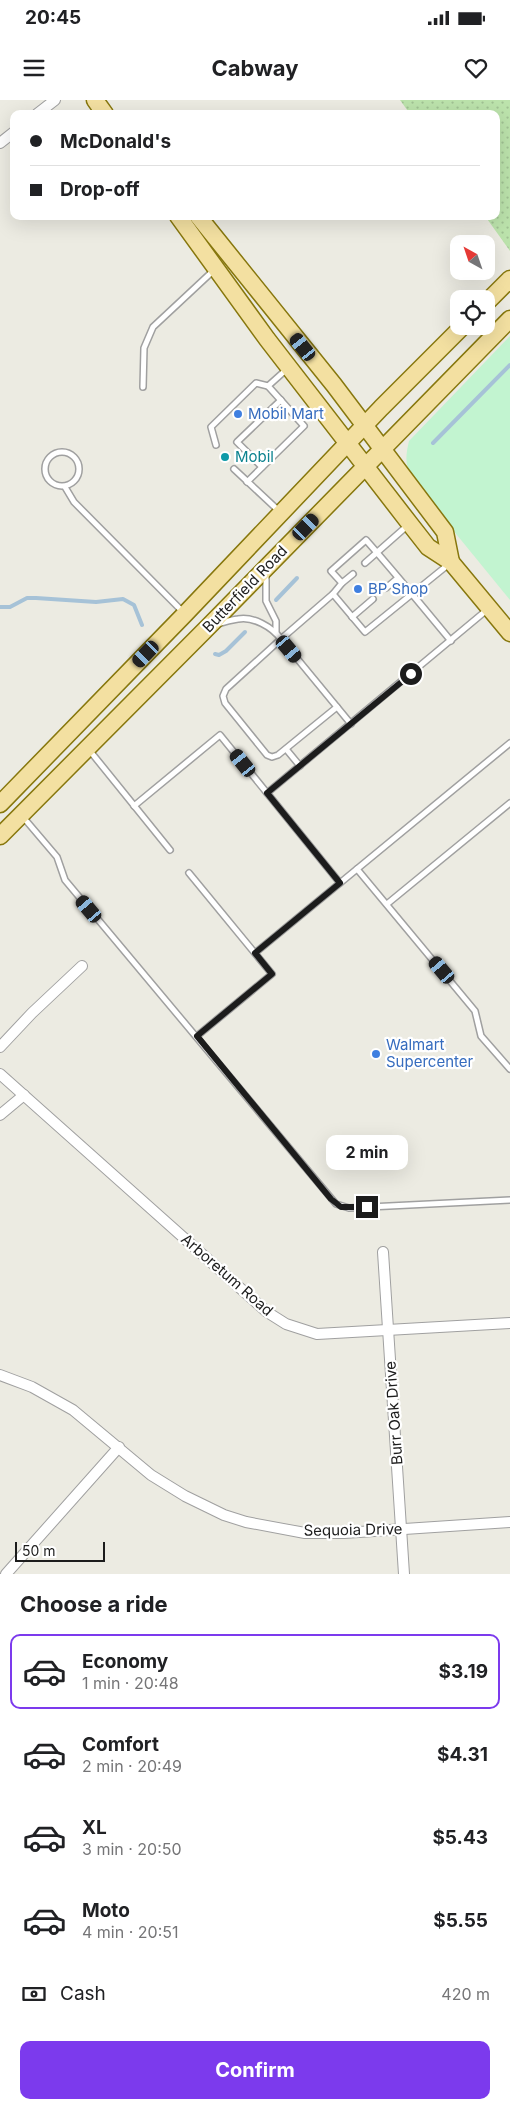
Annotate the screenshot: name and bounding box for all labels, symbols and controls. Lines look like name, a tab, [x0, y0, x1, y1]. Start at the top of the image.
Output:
text: 20:45	[25, 6, 81, 29]
icon: menu	[20, 54, 48, 82]
icon: heart	[462, 54, 490, 82]
text: Cabway	[212, 55, 298, 81]
text: McDonald's	[60, 130, 171, 153]
text: Drop-off	[60, 178, 140, 201]
north arrow	[450, 235, 495, 280]
map controls	[450, 235, 495, 335]
button: locate	[450, 290, 495, 335]
car	[287, 331, 318, 363]
place label: Mobil Mart	[248, 404, 324, 423]
marker: Mobil Mart	[232, 408, 244, 420]
place label: Mobil	[235, 447, 274, 466]
marker: Mobil	[219, 451, 231, 463]
car	[290, 511, 321, 543]
street label: Butterfield Road	[198, 541, 291, 636]
place label: BP Shop	[368, 579, 428, 598]
marker: BP Shop	[352, 583, 364, 595]
car	[273, 633, 304, 665]
car	[130, 638, 161, 670]
route start	[400, 663, 422, 685]
car	[227, 747, 258, 779]
car	[73, 893, 104, 925]
car	[426, 954, 457, 986]
place label: Walmart Supercenter	[386, 1035, 474, 1071]
marker: Walmart Supercenter	[370, 1048, 382, 1060]
callout: 2 min	[326, 1134, 408, 1170]
text: 2 min	[346, 1142, 388, 1162]
route end	[356, 1196, 378, 1218]
street label: Arboretum Road	[177, 1229, 277, 1320]
street label: Burr Oak Drive	[380, 1360, 407, 1466]
street label: Sequoia Drive	[303, 1519, 403, 1540]
scale bar	[15, 1539, 105, 1562]
text: 50 m	[22, 1542, 56, 1559]
text: Choose a ride	[20, 1591, 168, 1617]
icon: car	[22, 1649, 67, 1694]
text: Economy	[82, 1650, 168, 1673]
text: $3.19	[439, 1660, 488, 1683]
text: 1 min · 20:48	[82, 1673, 179, 1693]
icon: car	[22, 1732, 67, 1777]
text: Comfort	[82, 1733, 159, 1756]
text: $4.31	[437, 1743, 488, 1766]
text: 2 min · 20:49	[82, 1756, 182, 1776]
icon: car	[22, 1815, 67, 1860]
text: XL	[82, 1816, 107, 1839]
text: $5.43	[432, 1826, 488, 1849]
text: 3 min · 20:50	[82, 1839, 182, 1859]
icon: car	[22, 1898, 67, 1943]
text: Moto	[82, 1899, 130, 1922]
text: $5.55	[433, 1909, 488, 1932]
text: 4 min · 20:51	[82, 1922, 178, 1942]
icon: cash	[20, 1980, 48, 2008]
text: Cash	[60, 1982, 106, 2005]
text: 420 m	[441, 1984, 490, 2004]
button: Confirm	[20, 2041, 490, 2099]

